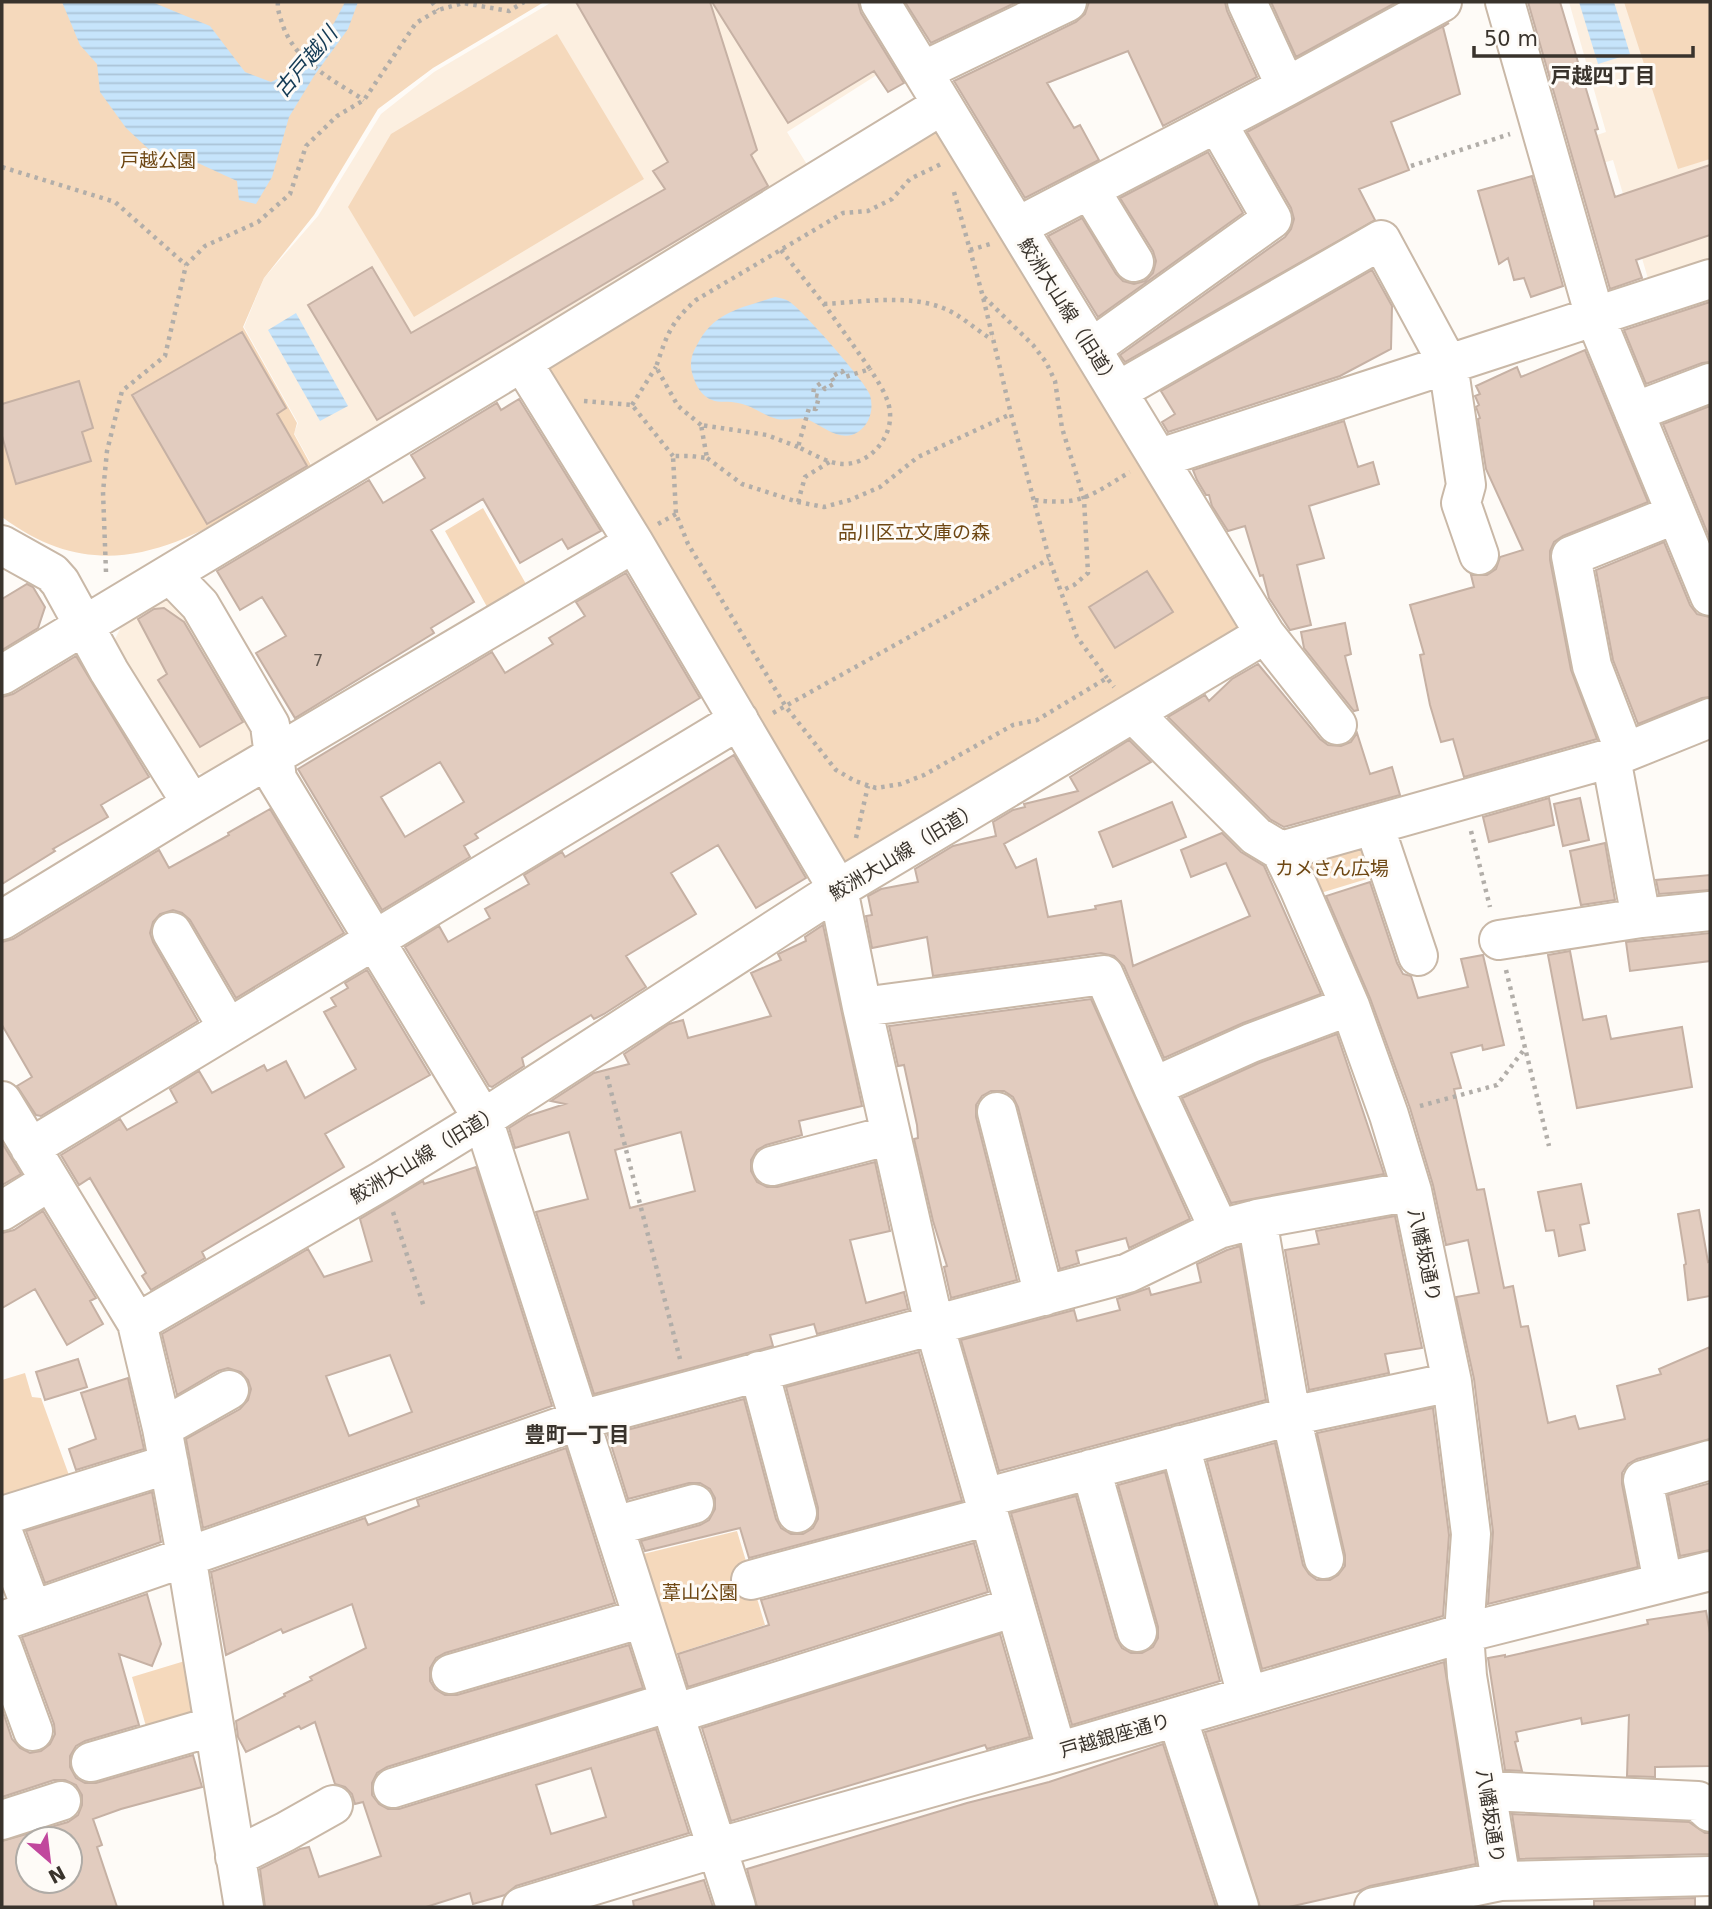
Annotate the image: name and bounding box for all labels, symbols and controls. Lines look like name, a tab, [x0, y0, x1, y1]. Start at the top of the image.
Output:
scale bar	[1474, 14, 1693, 58]
water label: 古戸越川	[270, 21, 343, 102]
text: 50 m	[1484, 27, 1538, 51]
district label: 戸越四丁目	[1551, 64, 1656, 88]
park label: 戸越公園	[120, 149, 196, 171]
street label: 鮫洲大山線（旧道）	[1014, 234, 1124, 390]
park label: 品川区立文庫の森	[838, 521, 990, 543]
house number: 7	[313, 651, 323, 670]
street label: 鮫洲大山線（旧道）	[825, 798, 983, 904]
park label: カメさん広場	[1275, 857, 1389, 879]
street label: 鮫洲大山線（旧道）	[346, 1101, 504, 1207]
street label: 八幡坂通り	[1404, 1206, 1446, 1304]
district label: 豊町一丁目	[525, 1423, 630, 1447]
park label: 葦山公園	[662, 1581, 738, 1603]
street label: 戸越銀座通り	[1057, 1709, 1173, 1761]
street label: 八幡坂通り	[1473, 1767, 1509, 1865]
north arrow	[14, 1825, 84, 1895]
text: N	[45, 1862, 69, 1888]

